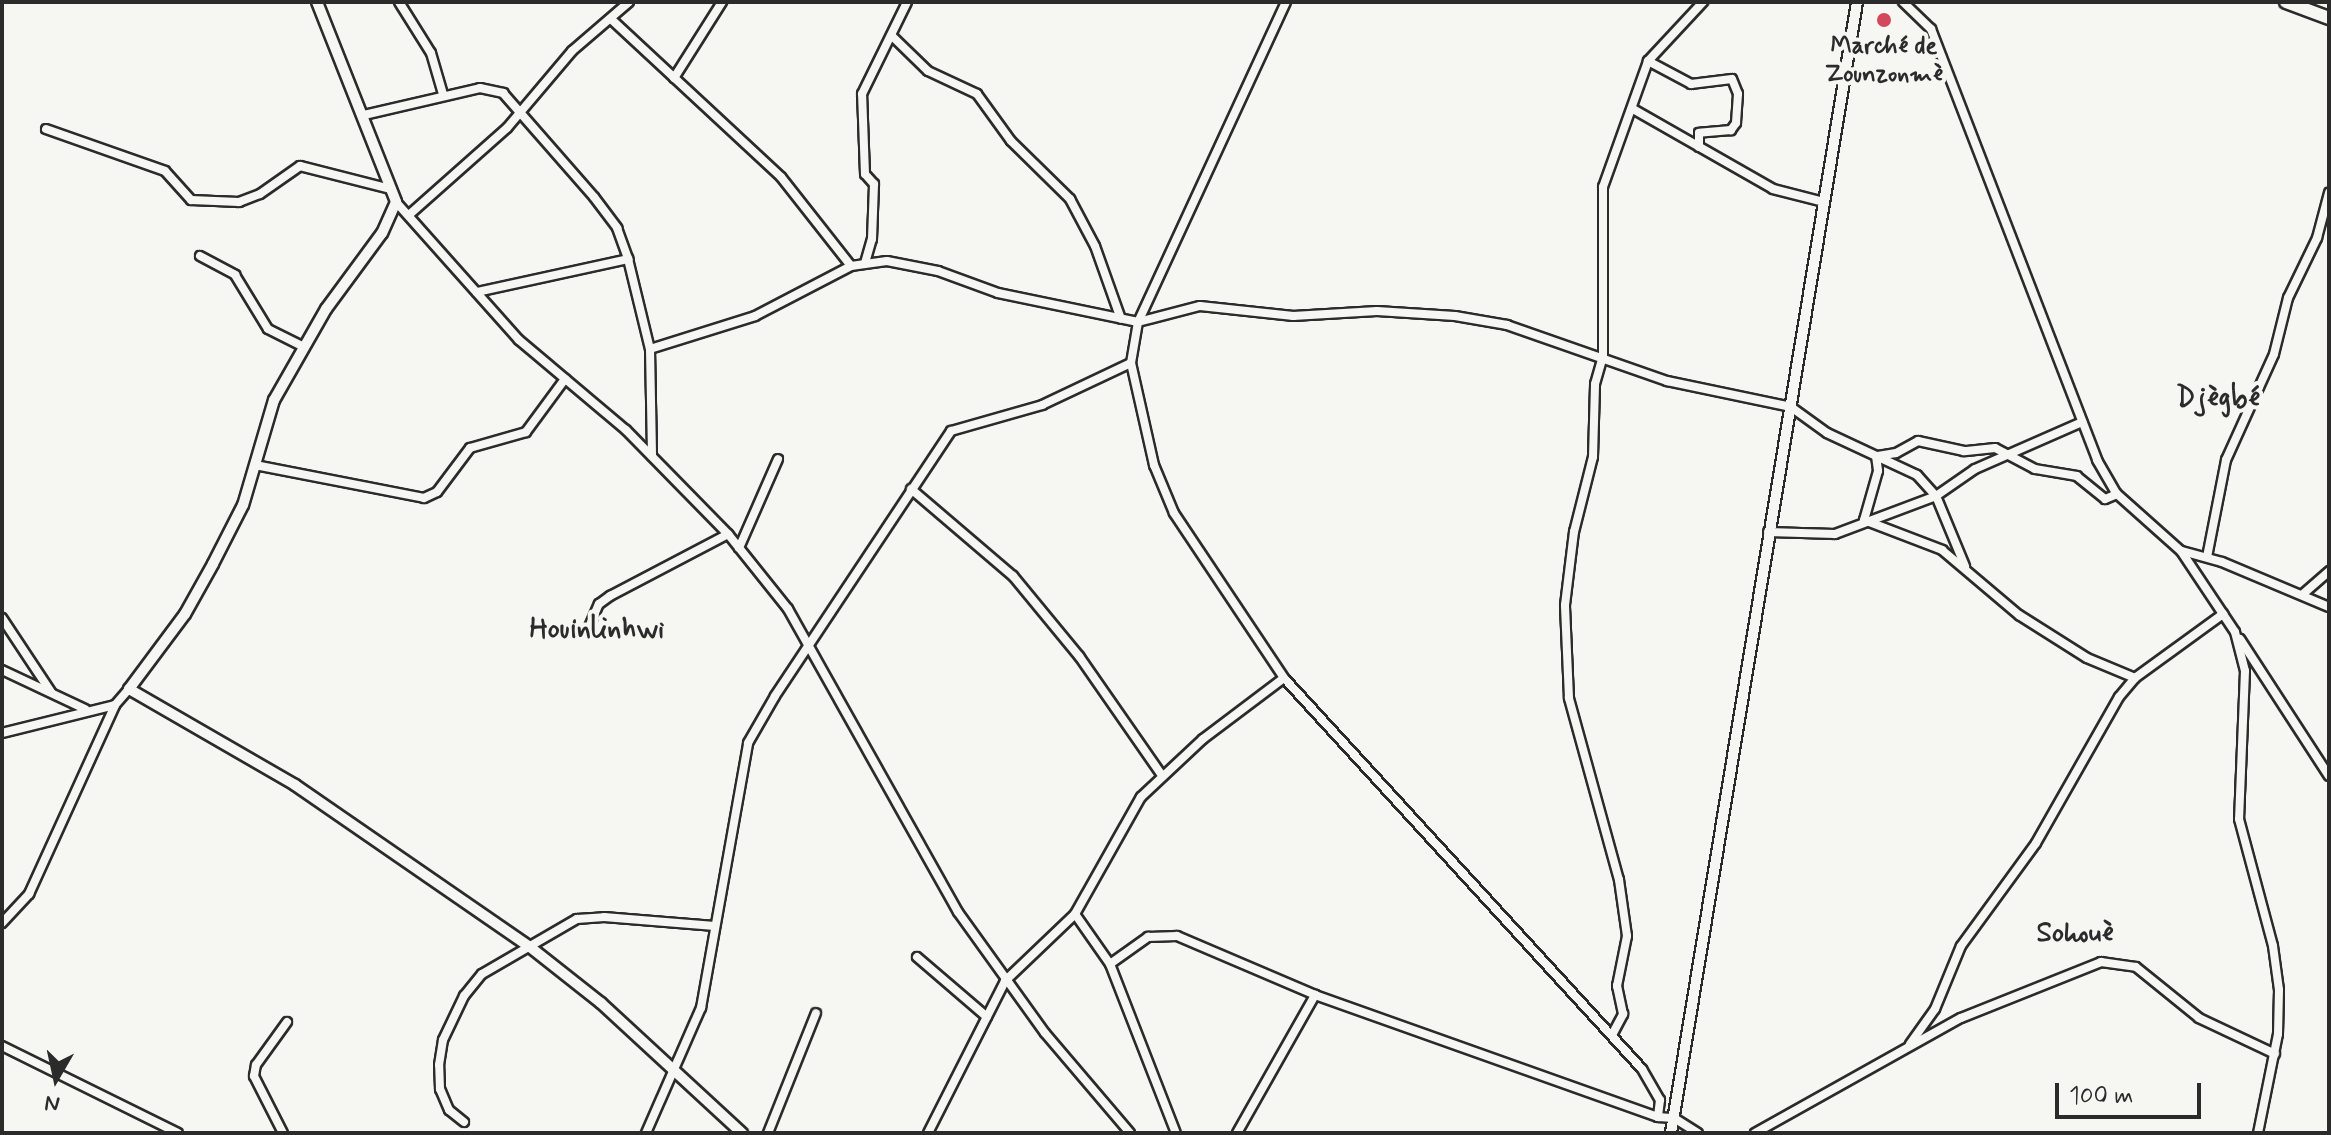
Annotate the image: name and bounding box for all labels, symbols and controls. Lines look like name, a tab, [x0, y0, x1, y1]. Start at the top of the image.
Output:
marker: Marché de Zounzonmè	[1875, 11, 1893, 29]
place label: Marché de Zounzonmè	[1825, 33, 1943, 89]
district label: Djègbé	[2176, 382, 2260, 416]
district label: Houinlinhwi	[530, 613, 664, 647]
district label: Sohouè	[2036, 917, 2114, 951]
north arrow	[16, 1039, 96, 1119]
scale bar	[2059, 1067, 2205, 1117]
text: 100 m	[2069, 1081, 2133, 1112]
text: N	[43, 1088, 62, 1118]

